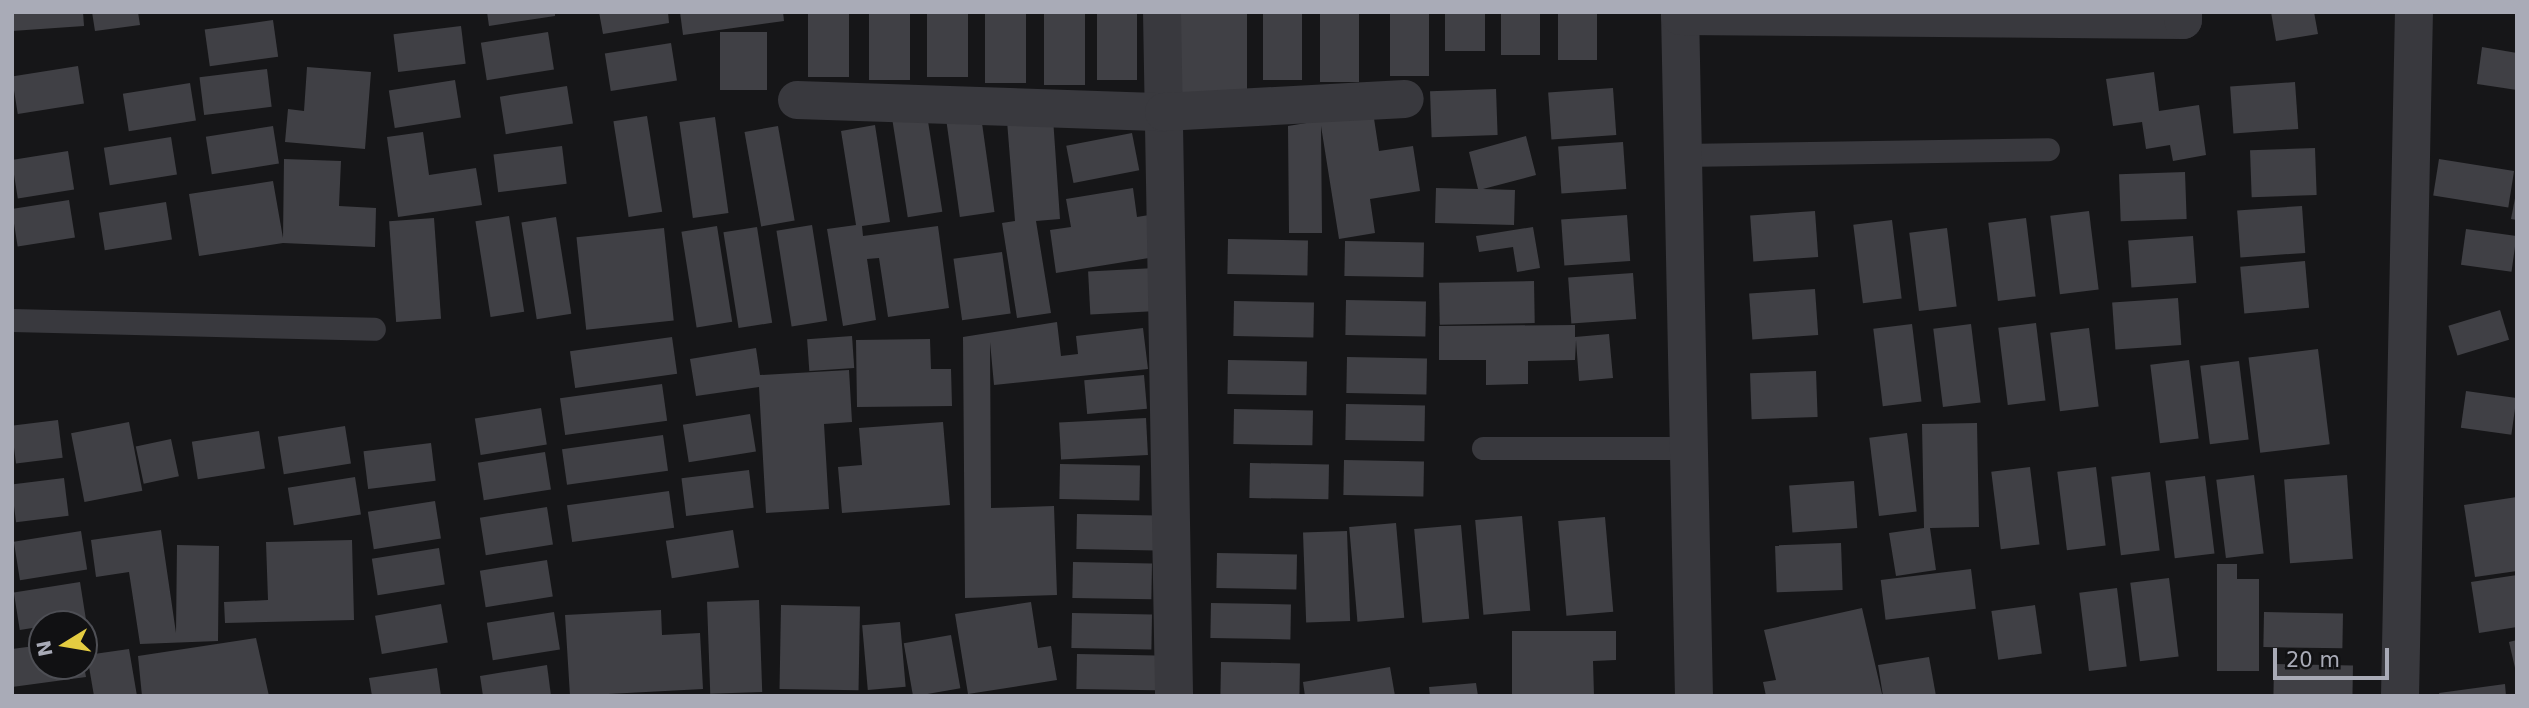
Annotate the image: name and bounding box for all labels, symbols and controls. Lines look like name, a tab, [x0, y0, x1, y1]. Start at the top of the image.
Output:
north arrow	[28, 610, 98, 680]
scale bar	[2277, 634, 2392, 678]
text: N	[32, 639, 57, 659]
text: 20 m	[2286, 648, 2340, 672]

